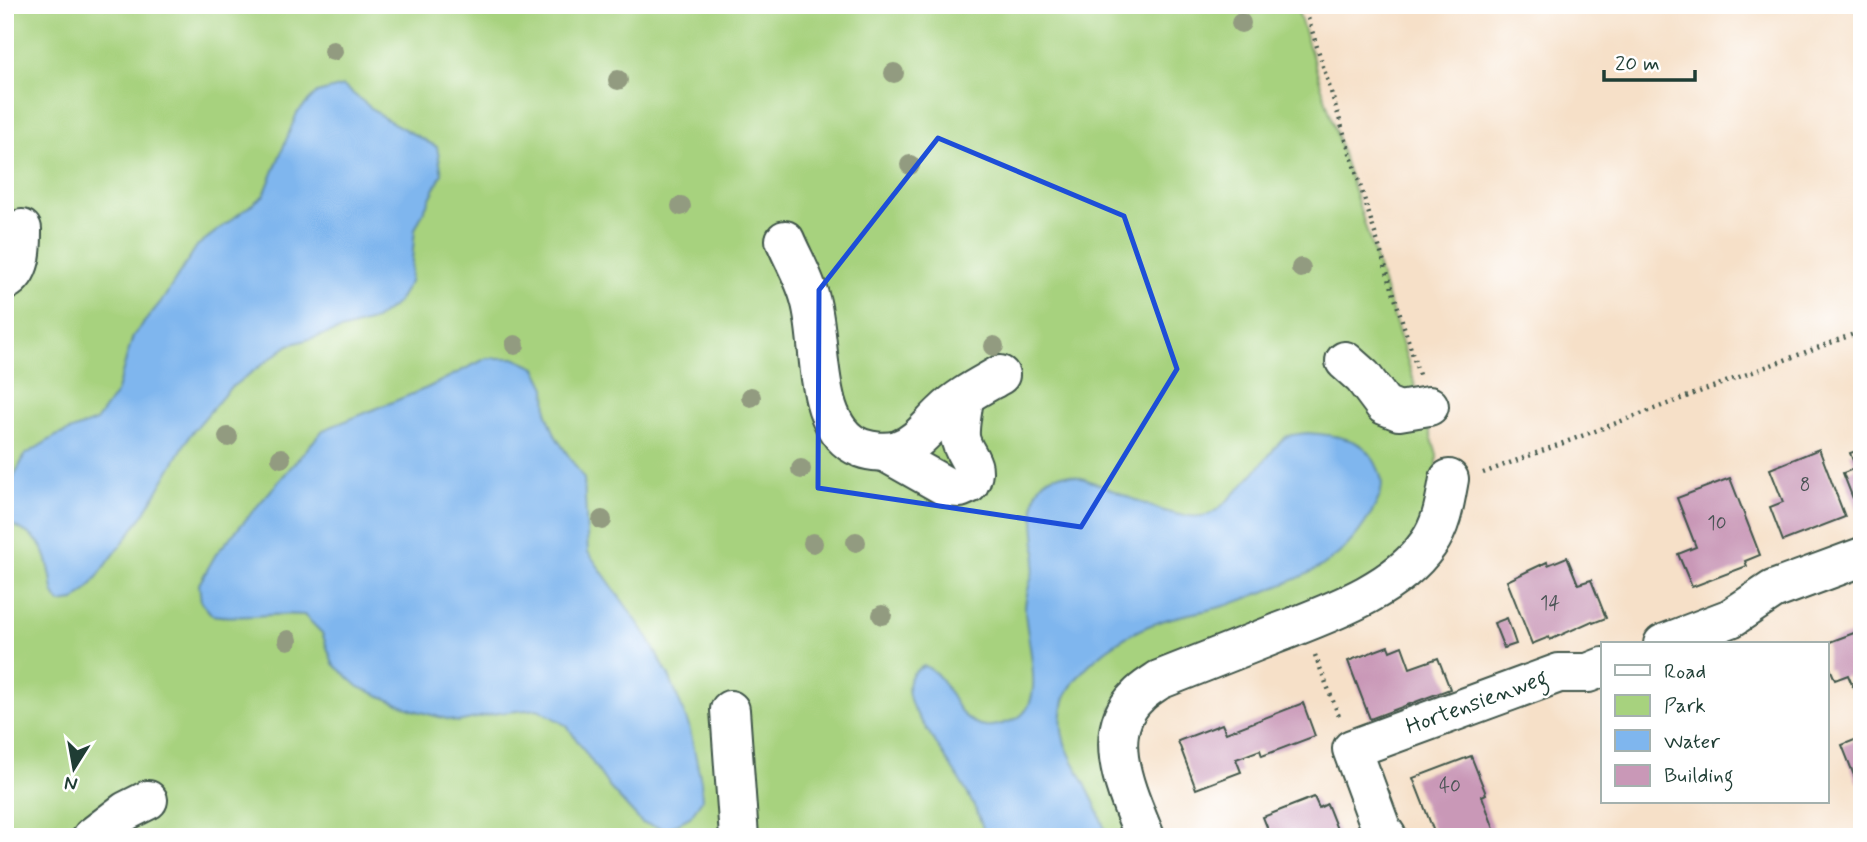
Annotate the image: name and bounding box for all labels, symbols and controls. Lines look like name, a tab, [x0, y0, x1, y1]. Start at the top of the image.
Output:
scale bar	[1604, 38, 1696, 82]
text: 20 m	[1615, 50, 1660, 78]
house number: 8	[1800, 473, 1810, 498]
house number: 10	[1707, 511, 1727, 536]
house number: 14	[1540, 591, 1560, 616]
legend	[1601, 642, 1828, 804]
text: Road	[1664, 658, 1706, 686]
street label: Hortensienweg	[1402, 663, 1553, 744]
text: Park	[1664, 692, 1706, 720]
text: Water	[1664, 728, 1720, 756]
north arrow	[38, 734, 108, 804]
text: Building	[1664, 762, 1734, 792]
text: N	[62, 770, 80, 797]
house number: 40	[1439, 774, 1461, 799]

